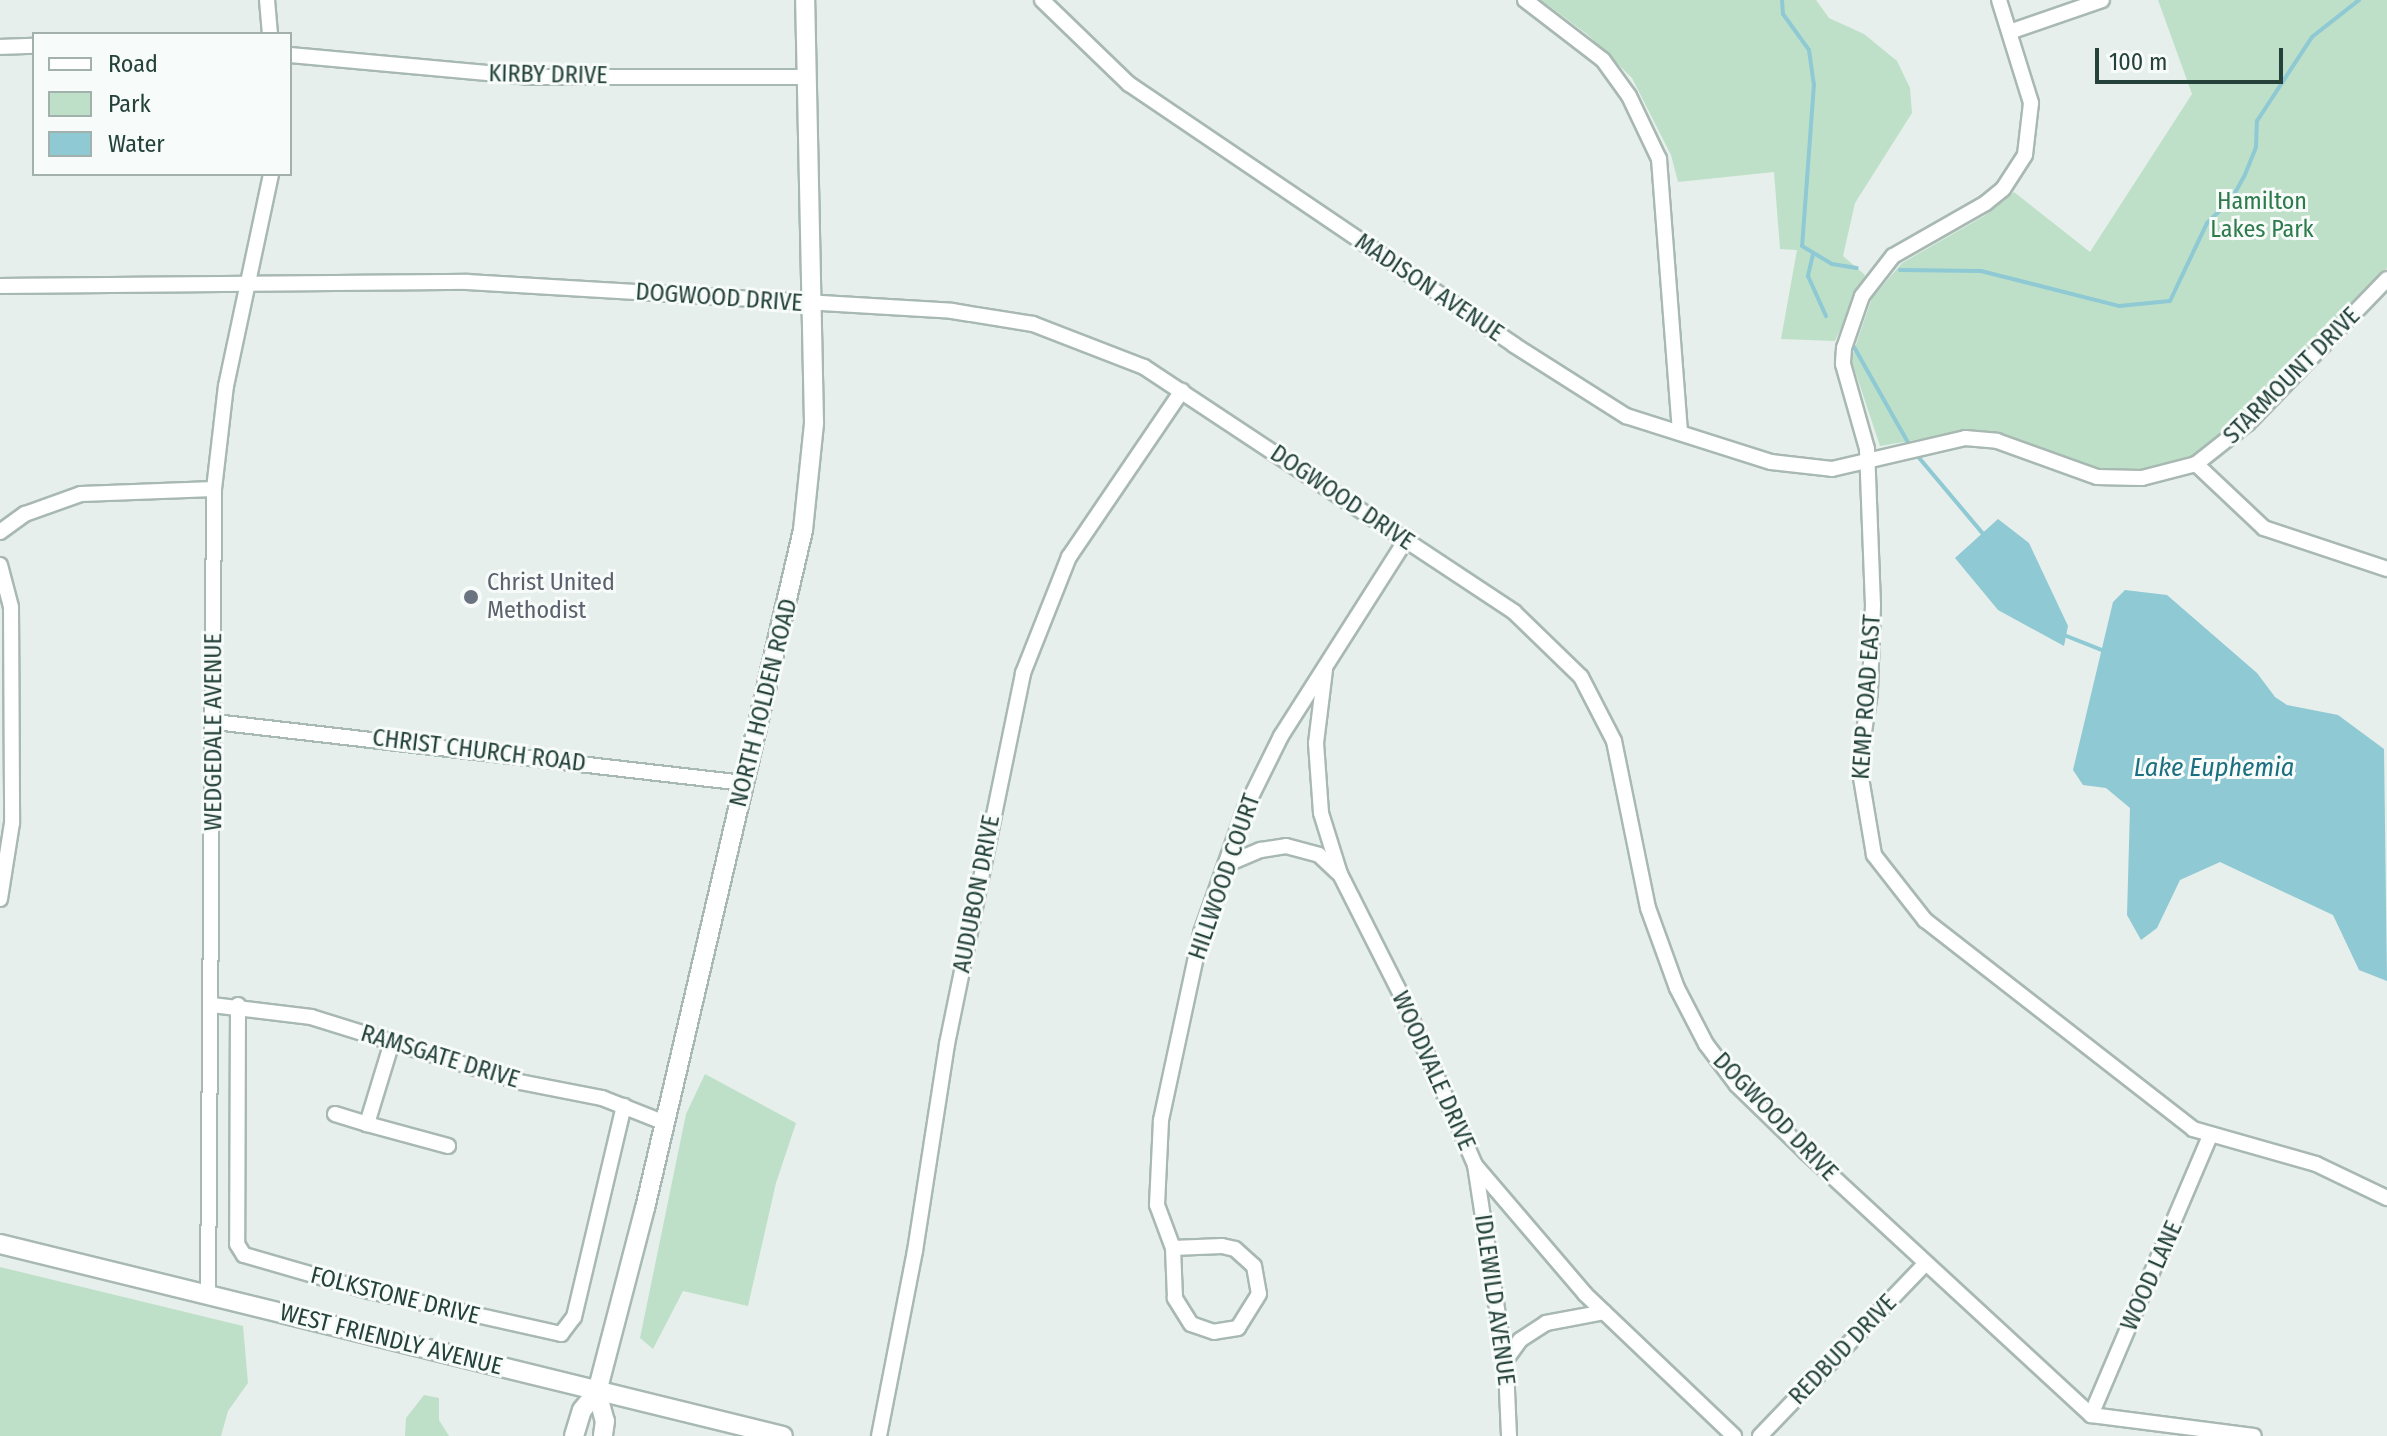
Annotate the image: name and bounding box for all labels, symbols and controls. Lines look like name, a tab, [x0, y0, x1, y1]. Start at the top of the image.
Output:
legend	[32, 32, 292, 176]
scale bar	[2099, 32, 2287, 82]
text: 100 m	[2109, 48, 2167, 76]
text: Road	[108, 50, 158, 78]
street label: KIRBY DRIVE	[488, 60, 608, 90]
text: Park	[108, 90, 151, 118]
text: Water	[108, 130, 165, 158]
park label: Hamilton Lakes Park	[2210, 188, 2314, 244]
street label: MADISON AVENUE	[1349, 228, 1509, 348]
street label: DOGWOOD DRIVE	[635, 278, 803, 318]
street label: STARMOUNT DRIVE	[2218, 302, 2366, 450]
street label: DOGWOOD DRIVE	[1265, 439, 1419, 557]
place label: Christ United Methodist	[487, 569, 615, 625]
marker: Christ United Methodist	[462, 588, 480, 606]
street label: NORTH HOLDEN ROAD	[724, 596, 804, 810]
street label: KEMP ROAD EAST	[1847, 613, 1887, 781]
street label: WEDGEDALE AVENUE	[200, 633, 228, 831]
street label: CHRIST CHURCH ROAD	[371, 724, 587, 778]
water label: Lake Euphemia	[2134, 752, 2294, 784]
street label: HILLWOOD COURT	[1183, 790, 1267, 964]
street label: AUDUBON DRIVE	[948, 813, 1006, 975]
street label: WOODVALE DRIVE	[1385, 987, 1481, 1155]
street label: RAMSGATE DRIVE	[357, 1019, 523, 1095]
street label: DOGWOOD DRIVE	[1707, 1047, 1843, 1187]
street label: IDLEWILD AVENUE	[1468, 1213, 1520, 1387]
street label: WOOD LANE	[2115, 1217, 2189, 1335]
street label: FOLKSTONE DRIVE	[307, 1261, 483, 1331]
street label: REDBUD DRIVE	[1783, 1289, 1903, 1411]
street label: WEST FRIENDLY AVENUE	[277, 1298, 505, 1382]

